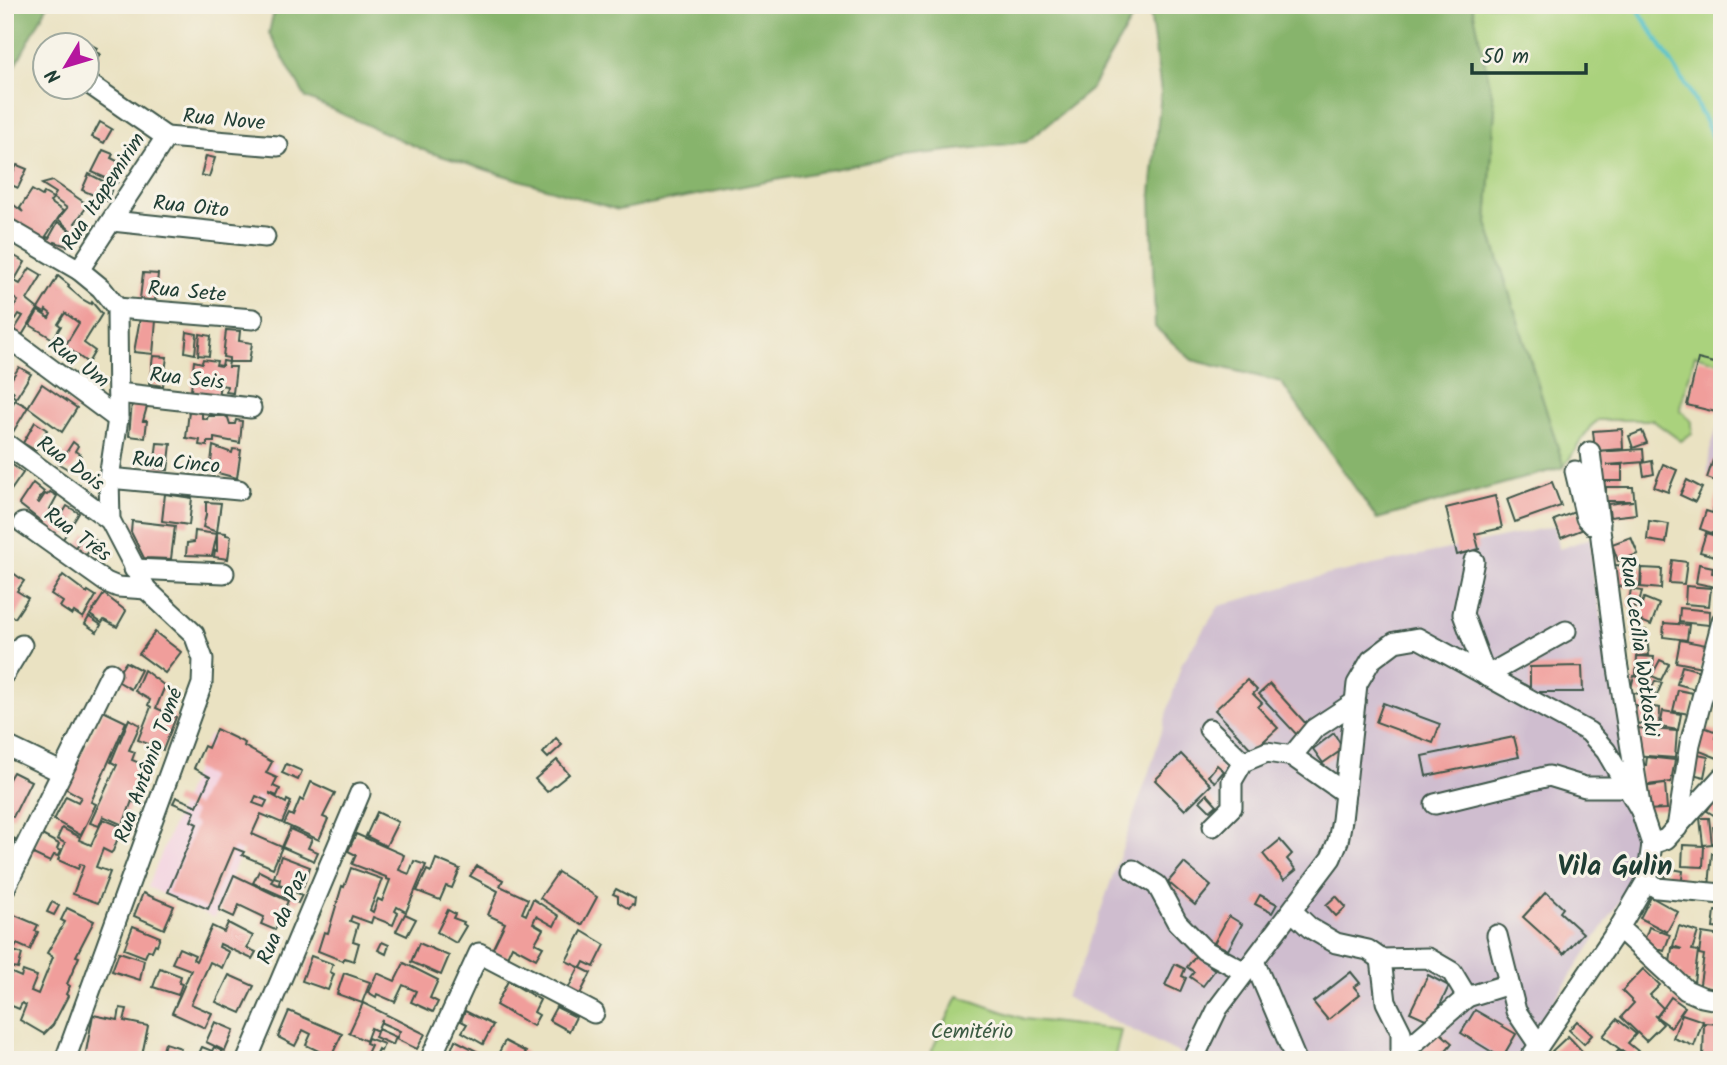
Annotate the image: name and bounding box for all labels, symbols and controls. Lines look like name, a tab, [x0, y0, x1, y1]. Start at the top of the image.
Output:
north arrow	[32, 32, 102, 102]
scale bar	[1472, 32, 1585, 76]
text: 50 m	[1482, 41, 1529, 74]
text: N	[39, 61, 70, 89]
street label: Rua Nove	[181, 100, 267, 141]
street label: Rua Itapemirim	[54, 126, 155, 257]
street label: Rua Oito	[151, 187, 230, 228]
street label: Rua Sete	[146, 273, 228, 312]
street label: Rua Um	[40, 329, 116, 397]
street label: Rua Seis	[148, 359, 226, 400]
street label: Rua Dois	[29, 428, 111, 500]
street label: Rua Cinco	[130, 443, 221, 484]
street label: Rua Três	[36, 499, 118, 571]
street label: Rua Cecília Wotkoski	[1609, 553, 1668, 740]
street label: Rua Antônio Tomé	[106, 683, 193, 848]
district label: Vila Gulin	[1557, 845, 1673, 890]
street label: Rua da Paz	[249, 865, 318, 970]
park label: Cemitério	[931, 1016, 1013, 1049]

